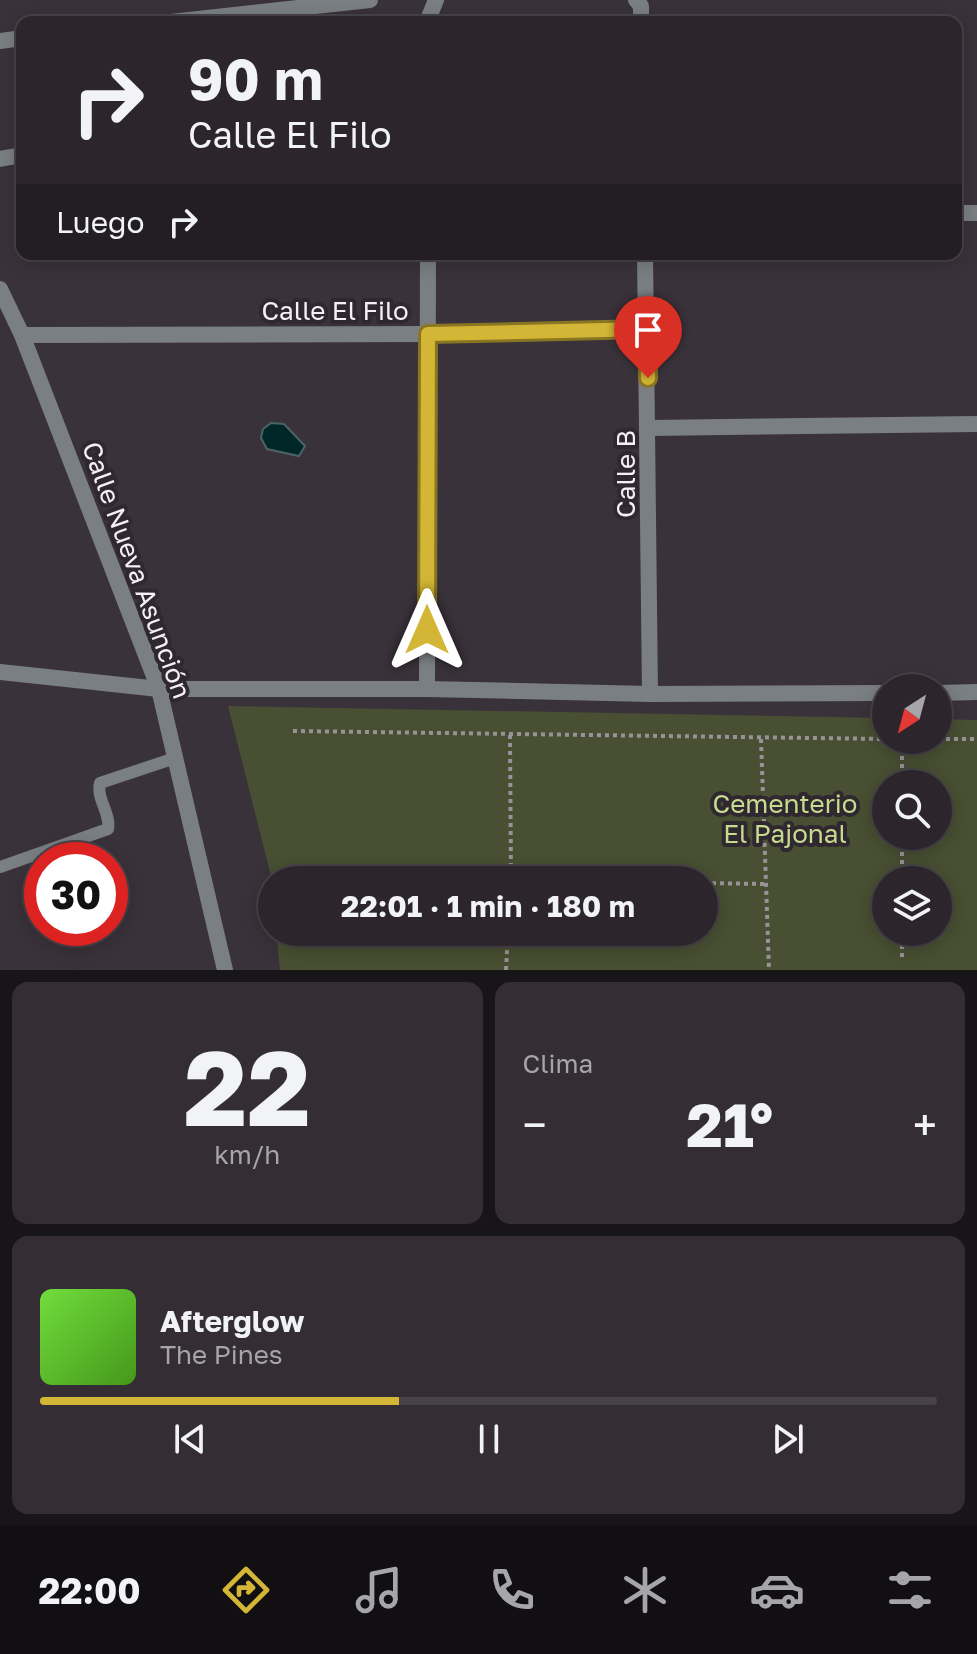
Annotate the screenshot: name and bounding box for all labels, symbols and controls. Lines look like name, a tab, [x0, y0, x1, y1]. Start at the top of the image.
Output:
text: 90 m	[188, 45, 323, 112]
icon: right	[56, 48, 160, 152]
text: Calle El Filo	[188, 113, 392, 156]
icon: right	[161, 200, 205, 244]
text: Luego	[56, 204, 145, 240]
street label: Calle El Filo	[261, 295, 409, 326]
pin	[614, 296, 682, 378]
icon: arrive	[626, 308, 670, 352]
street label: Calle B	[610, 430, 641, 518]
street label: Calle Nueva Asunción	[76, 437, 198, 703]
position arrow	[385, 588, 469, 672]
north arrow	[872, 674, 952, 754]
map controls	[872, 674, 952, 946]
button: search	[872, 770, 952, 850]
park label: Cementerio El Pajonal	[713, 788, 857, 849]
speed limit sign: 30	[24, 842, 128, 946]
button: layers	[872, 866, 952, 946]
text: 22:01 · 1 min · 180 m	[341, 888, 635, 924]
text: 22	[184, 1024, 311, 1149]
text: Clima	[523, 1048, 593, 1079]
text: 21°	[686, 1088, 773, 1160]
text: −	[523, 1098, 547, 1151]
text: +	[913, 1098, 937, 1151]
text: km/h	[214, 1139, 280, 1170]
text: Afterglow	[160, 1303, 304, 1339]
text: The Pines	[160, 1339, 283, 1370]
icon: previous	[168, 1417, 212, 1461]
icon: pause	[467, 1417, 511, 1461]
icon: next	[766, 1417, 810, 1461]
icon: directions	[218, 1562, 274, 1618]
icon: music	[351, 1562, 407, 1618]
icon: phone	[484, 1562, 540, 1618]
icon: climate	[617, 1562, 673, 1618]
icon: car	[749, 1562, 805, 1618]
icon: filters	[882, 1562, 938, 1618]
text: 22:00	[38, 1569, 141, 1612]

